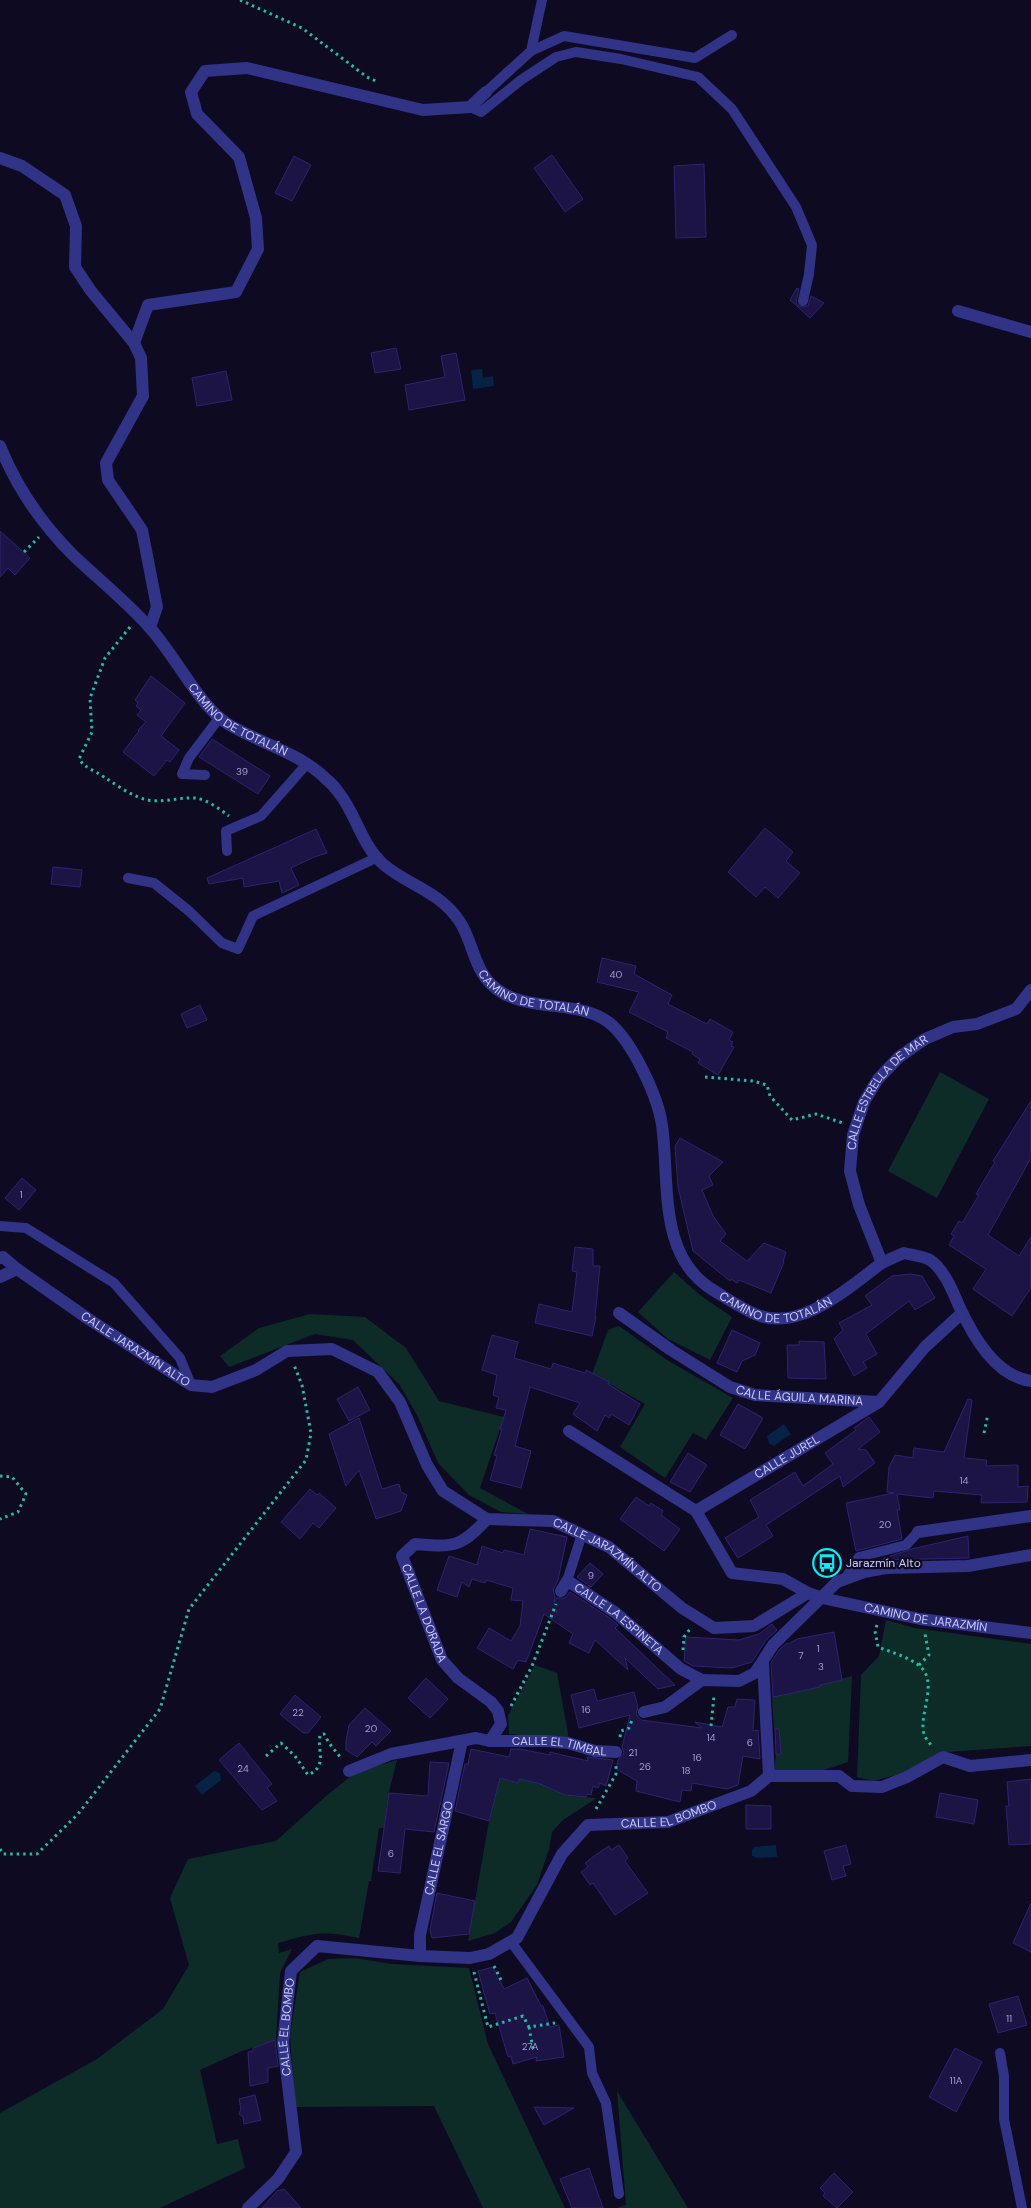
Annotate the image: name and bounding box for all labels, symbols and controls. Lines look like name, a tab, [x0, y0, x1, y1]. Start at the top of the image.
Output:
street label: CAMINO DE TOTALÁN	[185, 680, 290, 760]
house number: 39	[236, 765, 248, 778]
street label: CAMINO DE TOTALÁN	[474, 967, 591, 1020]
house number: 40	[610, 968, 623, 981]
street label: CALLE ESTRELLA DE MAR	[844, 1031, 931, 1151]
house number: 1	[19, 1188, 23, 1201]
street label: CAMINO DE TOTALÁN	[715, 1284, 835, 1304]
text: CAMINO DE TOTALÁN	[716, 1288, 835, 1327]
street label: CALLE JARAZMÍN ALTO	[78, 1308, 193, 1390]
street label: CALLE ÁGUILA MARINA	[734, 1381, 864, 1409]
street label: CALLE JUREL	[751, 1431, 823, 1482]
house number: 14	[959, 1474, 969, 1487]
street label: CALLE JARAZMÍN ALTO	[550, 1514, 665, 1596]
house number: 20	[879, 1518, 891, 1531]
bus stop icon: Jarazmín Alto	[812, 1548, 842, 1578]
place label: Jarazmín Alto	[846, 1555, 921, 1571]
street label: CALLE LA DORADA	[398, 1561, 450, 1665]
house number: 9	[588, 1569, 594, 1582]
street label: CALLE LA ESPINETA	[571, 1579, 667, 1658]
street label: CAMINO DE JARAZMÍN	[863, 1599, 988, 1635]
house number: 1	[816, 1642, 820, 1655]
house number: 7	[798, 1649, 804, 1662]
house number: 3	[818, 1660, 824, 1673]
house number: 16	[581, 1703, 591, 1716]
house number: 22	[292, 1706, 304, 1719]
house number: 20	[365, 1722, 377, 1735]
house number: 14	[706, 1731, 716, 1744]
street label: CALLE EL TIMBAL	[512, 1733, 607, 1760]
house number: 6	[747, 1736, 753, 1749]
house number: 21	[629, 1746, 637, 1759]
house number: 16	[692, 1751, 702, 1764]
house number: 26	[639, 1760, 651, 1773]
house number: 24	[237, 1762, 249, 1775]
house number: 18	[681, 1764, 691, 1777]
street label: CALLE EL BOMBO	[621, 1797, 719, 1832]
street label: CALLE EL SARGO	[421, 1800, 457, 1897]
house number: 6	[388, 1847, 394, 1860]
street label: CALLE EL BOMBO	[275, 1977, 298, 2077]
house number: 11	[1006, 2012, 1012, 2025]
house number: 27A	[522, 2040, 539, 2053]
house number: 11A	[950, 2074, 963, 2087]

